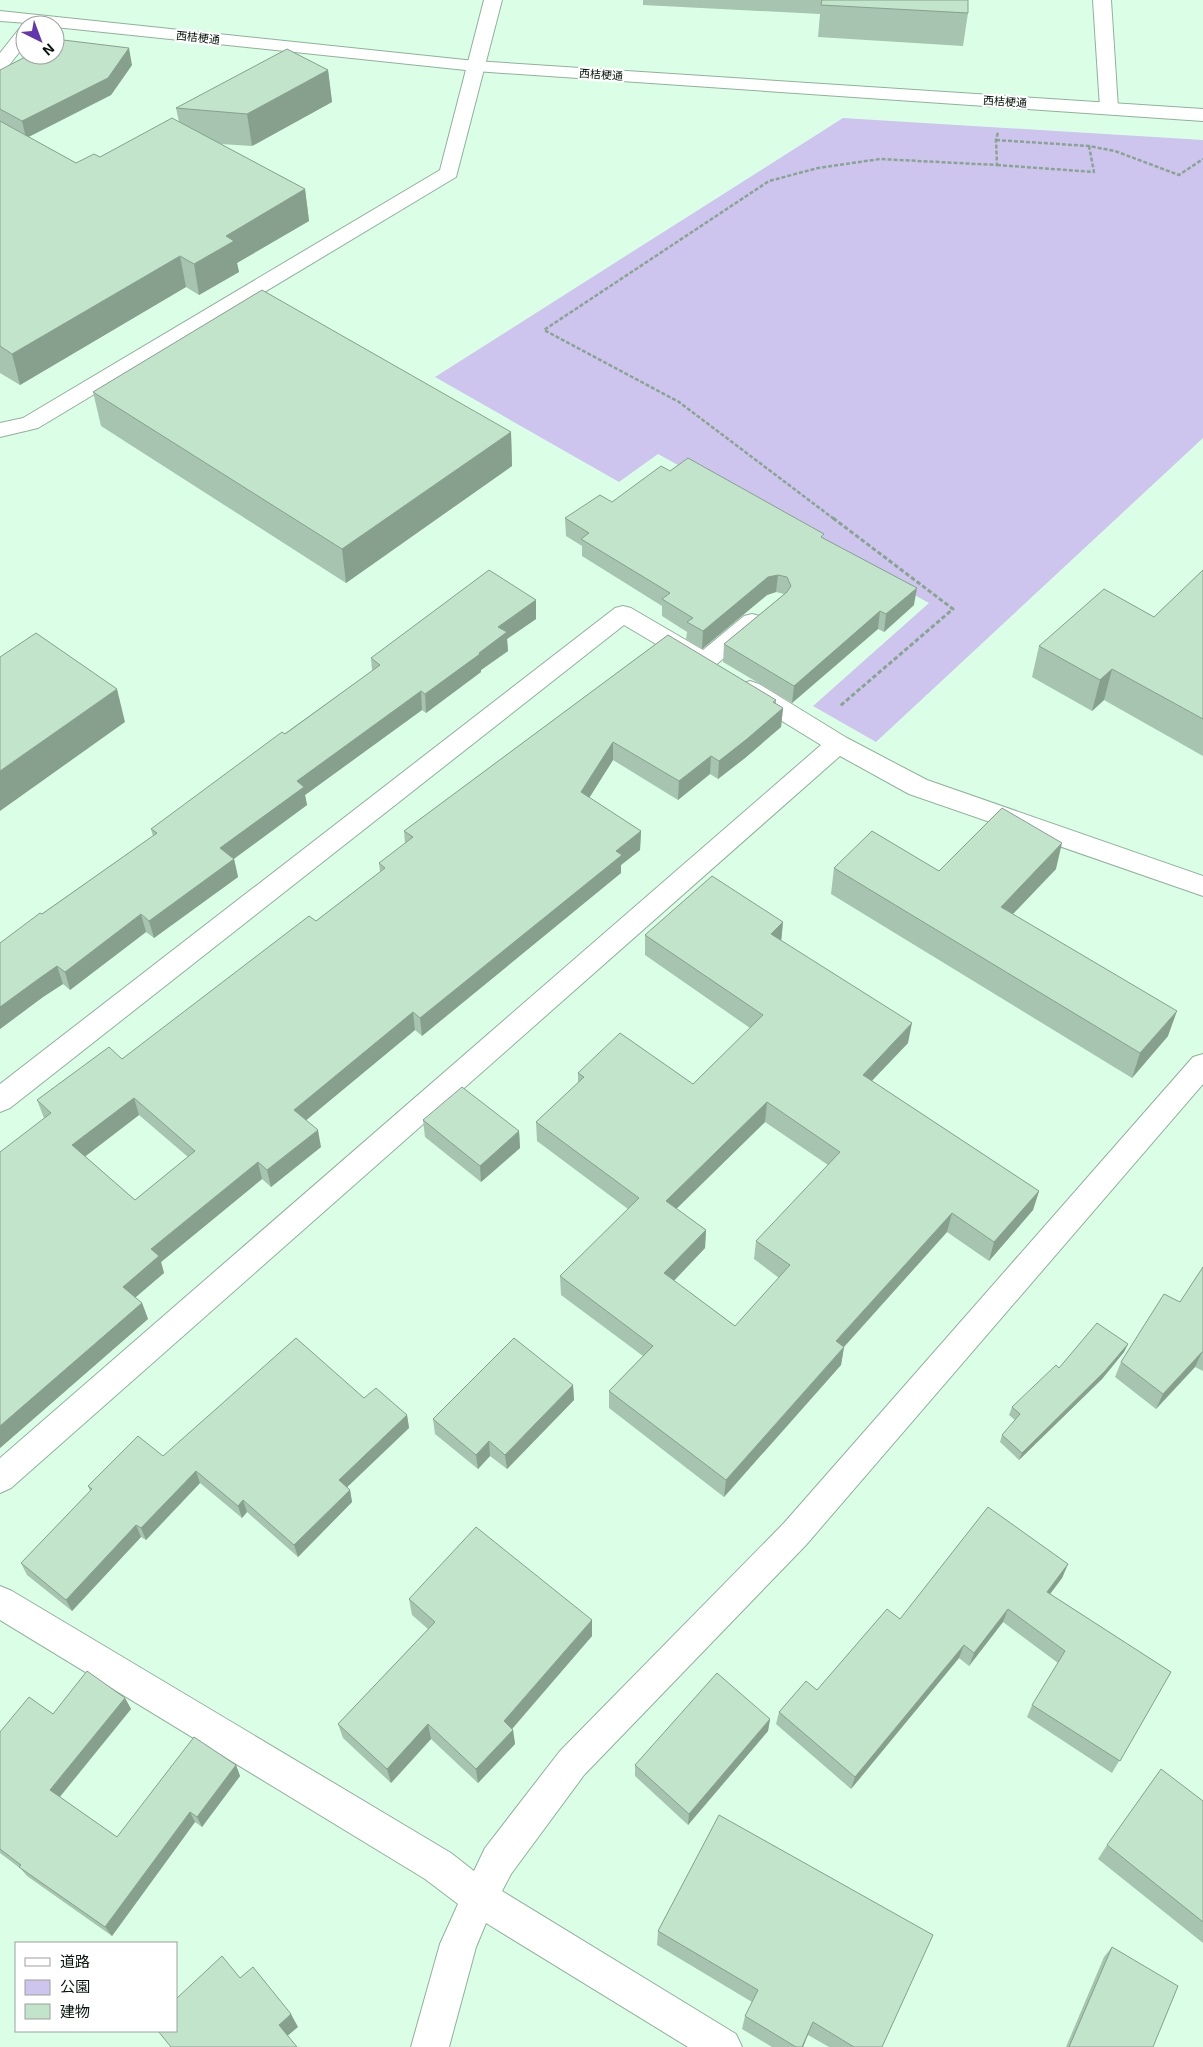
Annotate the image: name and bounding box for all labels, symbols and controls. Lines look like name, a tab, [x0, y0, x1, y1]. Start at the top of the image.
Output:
north arrow	[15, 15, 65, 65]
street label: 西桔梗通	[175, 28, 221, 46]
text: N	[40, 40, 58, 60]
street label: 西桔梗通	[579, 66, 623, 82]
street label: 西桔梗通	[983, 93, 1027, 109]
legend	[15, 1942, 178, 2032]
text: 道路	[60, 1952, 90, 1970]
text: 公園	[60, 1977, 90, 1995]
text: 建物	[60, 2002, 90, 2020]

